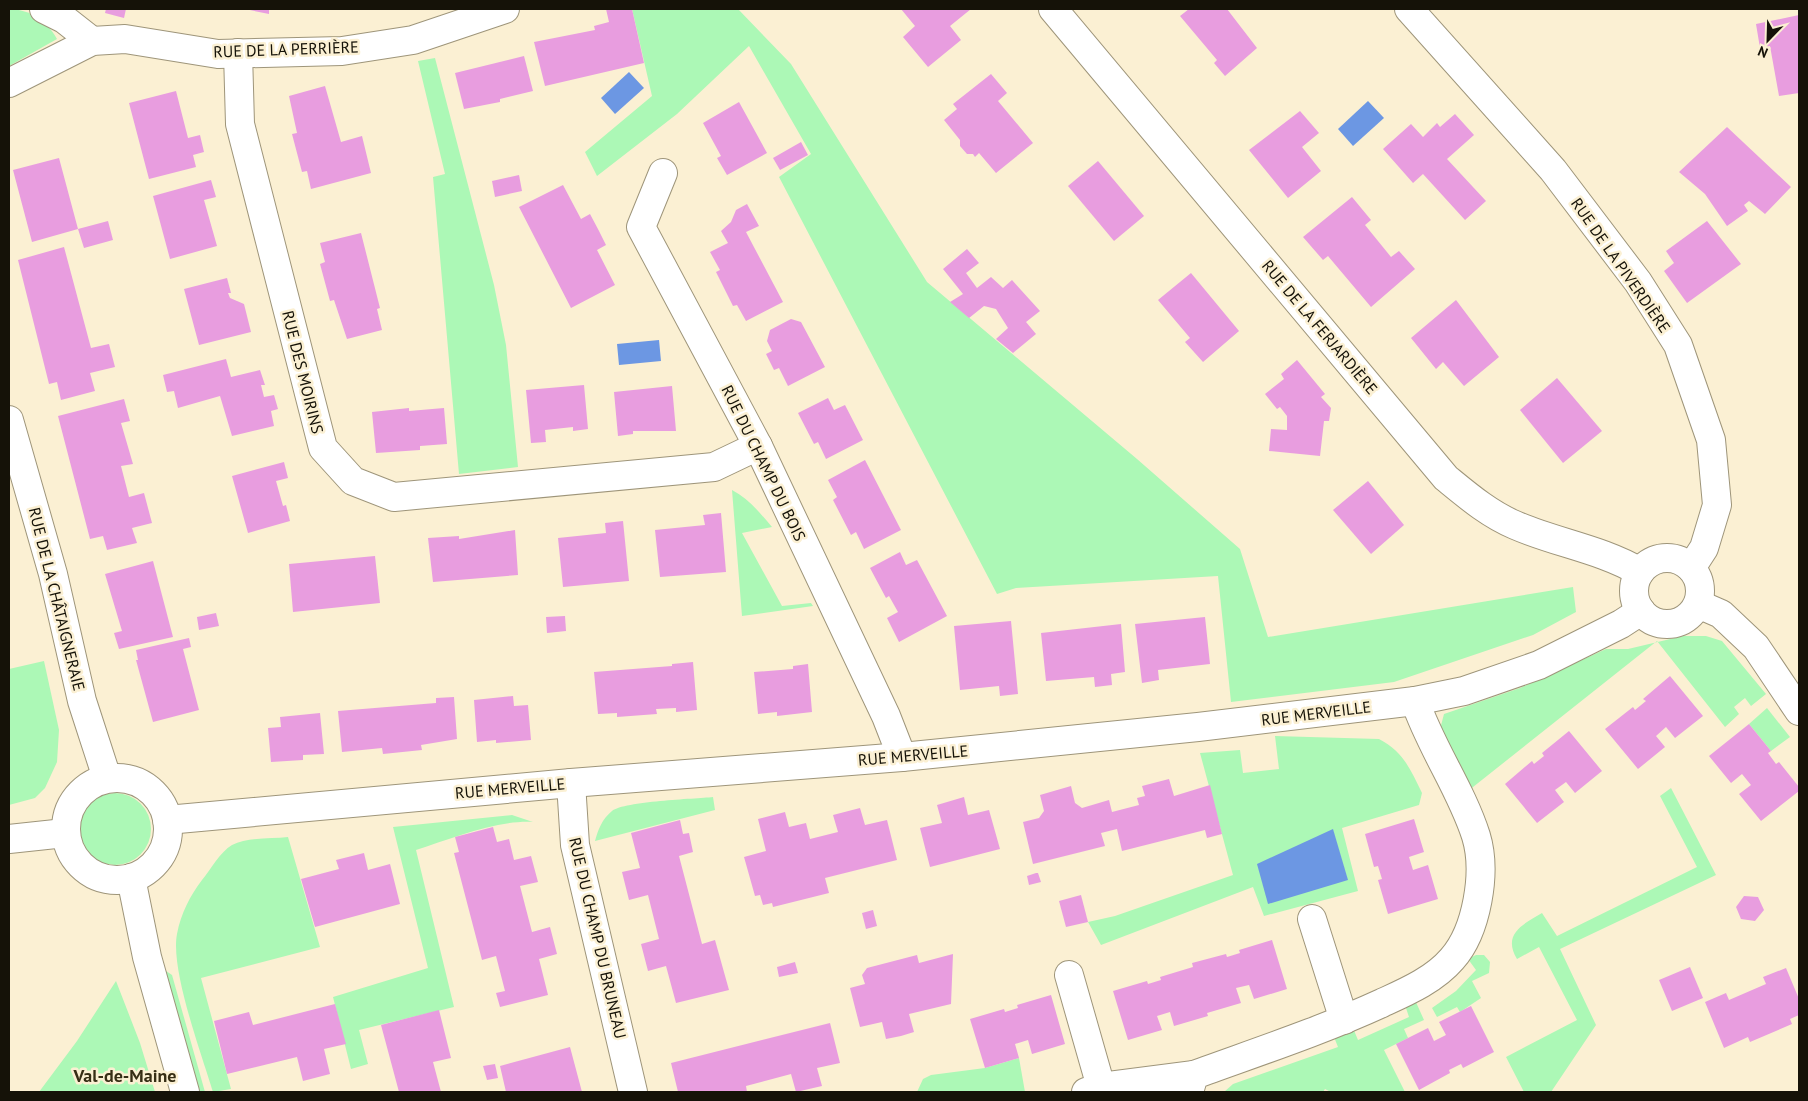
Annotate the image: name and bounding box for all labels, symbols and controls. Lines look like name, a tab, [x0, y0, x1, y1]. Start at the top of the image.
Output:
north arrow	[1743, 15, 1793, 65]
street label: RUE DE LA PERRIÈRE	[213, 36, 359, 62]
text: N	[1755, 42, 1771, 62]
street label: RUE DE LA PIVERDIÈRE	[1567, 194, 1675, 336]
street label: RUE DE LA FERJARDIÈRE	[1258, 256, 1382, 398]
street label: RUE DES MOIRINS	[278, 308, 328, 436]
street label: RUE DU CHAMP DU BOIS	[718, 382, 810, 544]
street label: RUE DE LA CHÂTAIGNERAIE	[25, 505, 89, 693]
street label: RUE MERVEILLE	[1260, 696, 1372, 730]
street label: RUE MERVEILLE	[857, 740, 969, 770]
street label: RUE MERVEILLE	[454, 773, 566, 803]
street label: RUE DU CHAMP DU BRUNEAU	[565, 835, 631, 1041]
district label: Val-de-Maine	[73, 1064, 176, 1087]

